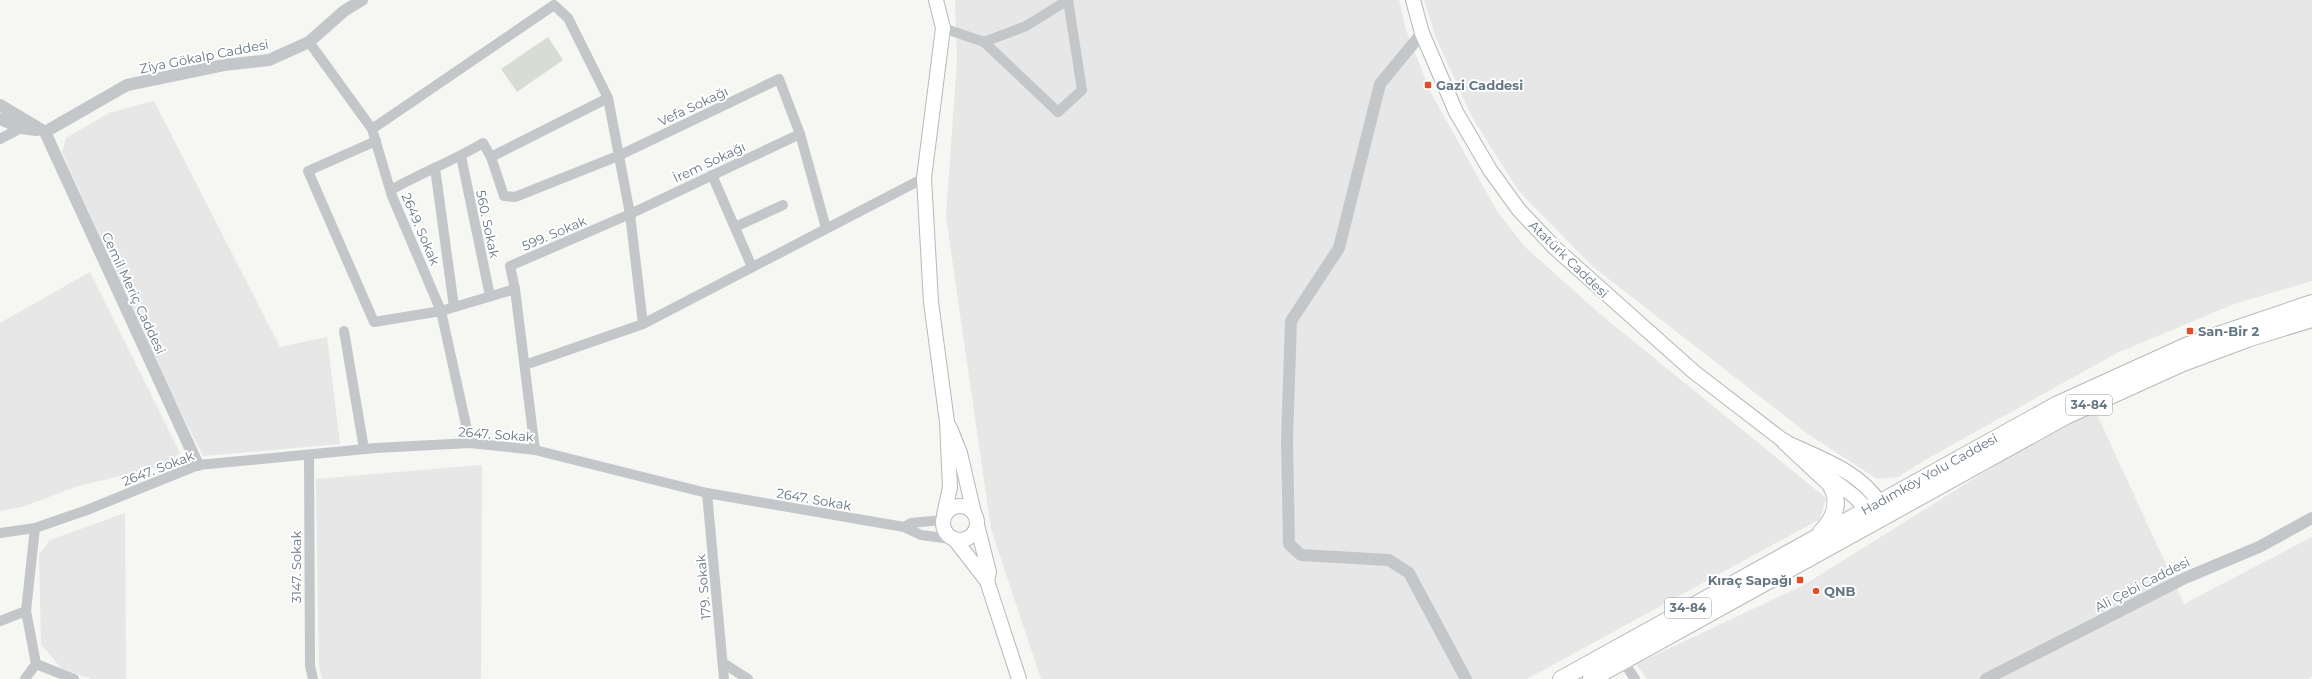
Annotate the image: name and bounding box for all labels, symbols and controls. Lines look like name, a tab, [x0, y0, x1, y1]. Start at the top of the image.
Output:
street label: Ziya Gökalp Caddesi	[138, 36, 270, 76]
place label: Gazi Caddesi	[1436, 77, 1523, 93]
marker: Gazi Caddesi	[1423, 80, 1433, 90]
street label: Vefa Sokağı	[655, 83, 731, 129]
street label: İrem Sokağı	[670, 138, 748, 186]
street label: 560. Sokak	[473, 189, 503, 260]
street label: 2649. Sokak	[399, 190, 443, 268]
street label: 599. Sokak	[519, 212, 589, 254]
street label: Atatürk Caddesi	[1526, 217, 1612, 301]
street label: Cemil Meriç Caddesi	[99, 229, 169, 357]
place label: San-Bir 2	[2198, 323, 2259, 339]
marker: San-Bir 2	[2185, 326, 2195, 336]
road number: 34-84	[2066, 395, 2112, 415]
street label: 2647. Sokak	[458, 423, 534, 445]
street label: Hadımköy Yolu Caddesi	[1858, 430, 2000, 518]
street label: 2647. Sokak	[120, 447, 196, 489]
street label: 2647. Sokak	[775, 485, 853, 513]
street label: 3147. Sokak	[288, 531, 304, 603]
street label: 179. Sokak	[692, 553, 714, 620]
street label: Ali Çebi Caddesi	[2092, 553, 2192, 615]
place label: Kıraç Sapağı	[1708, 572, 1792, 588]
marker: Kıraç Sapağı	[1795, 575, 1805, 585]
place label: QNB	[1824, 583, 1855, 599]
marker: QNB	[1811, 586, 1821, 596]
road number: 34-84	[1665, 598, 1711, 618]

